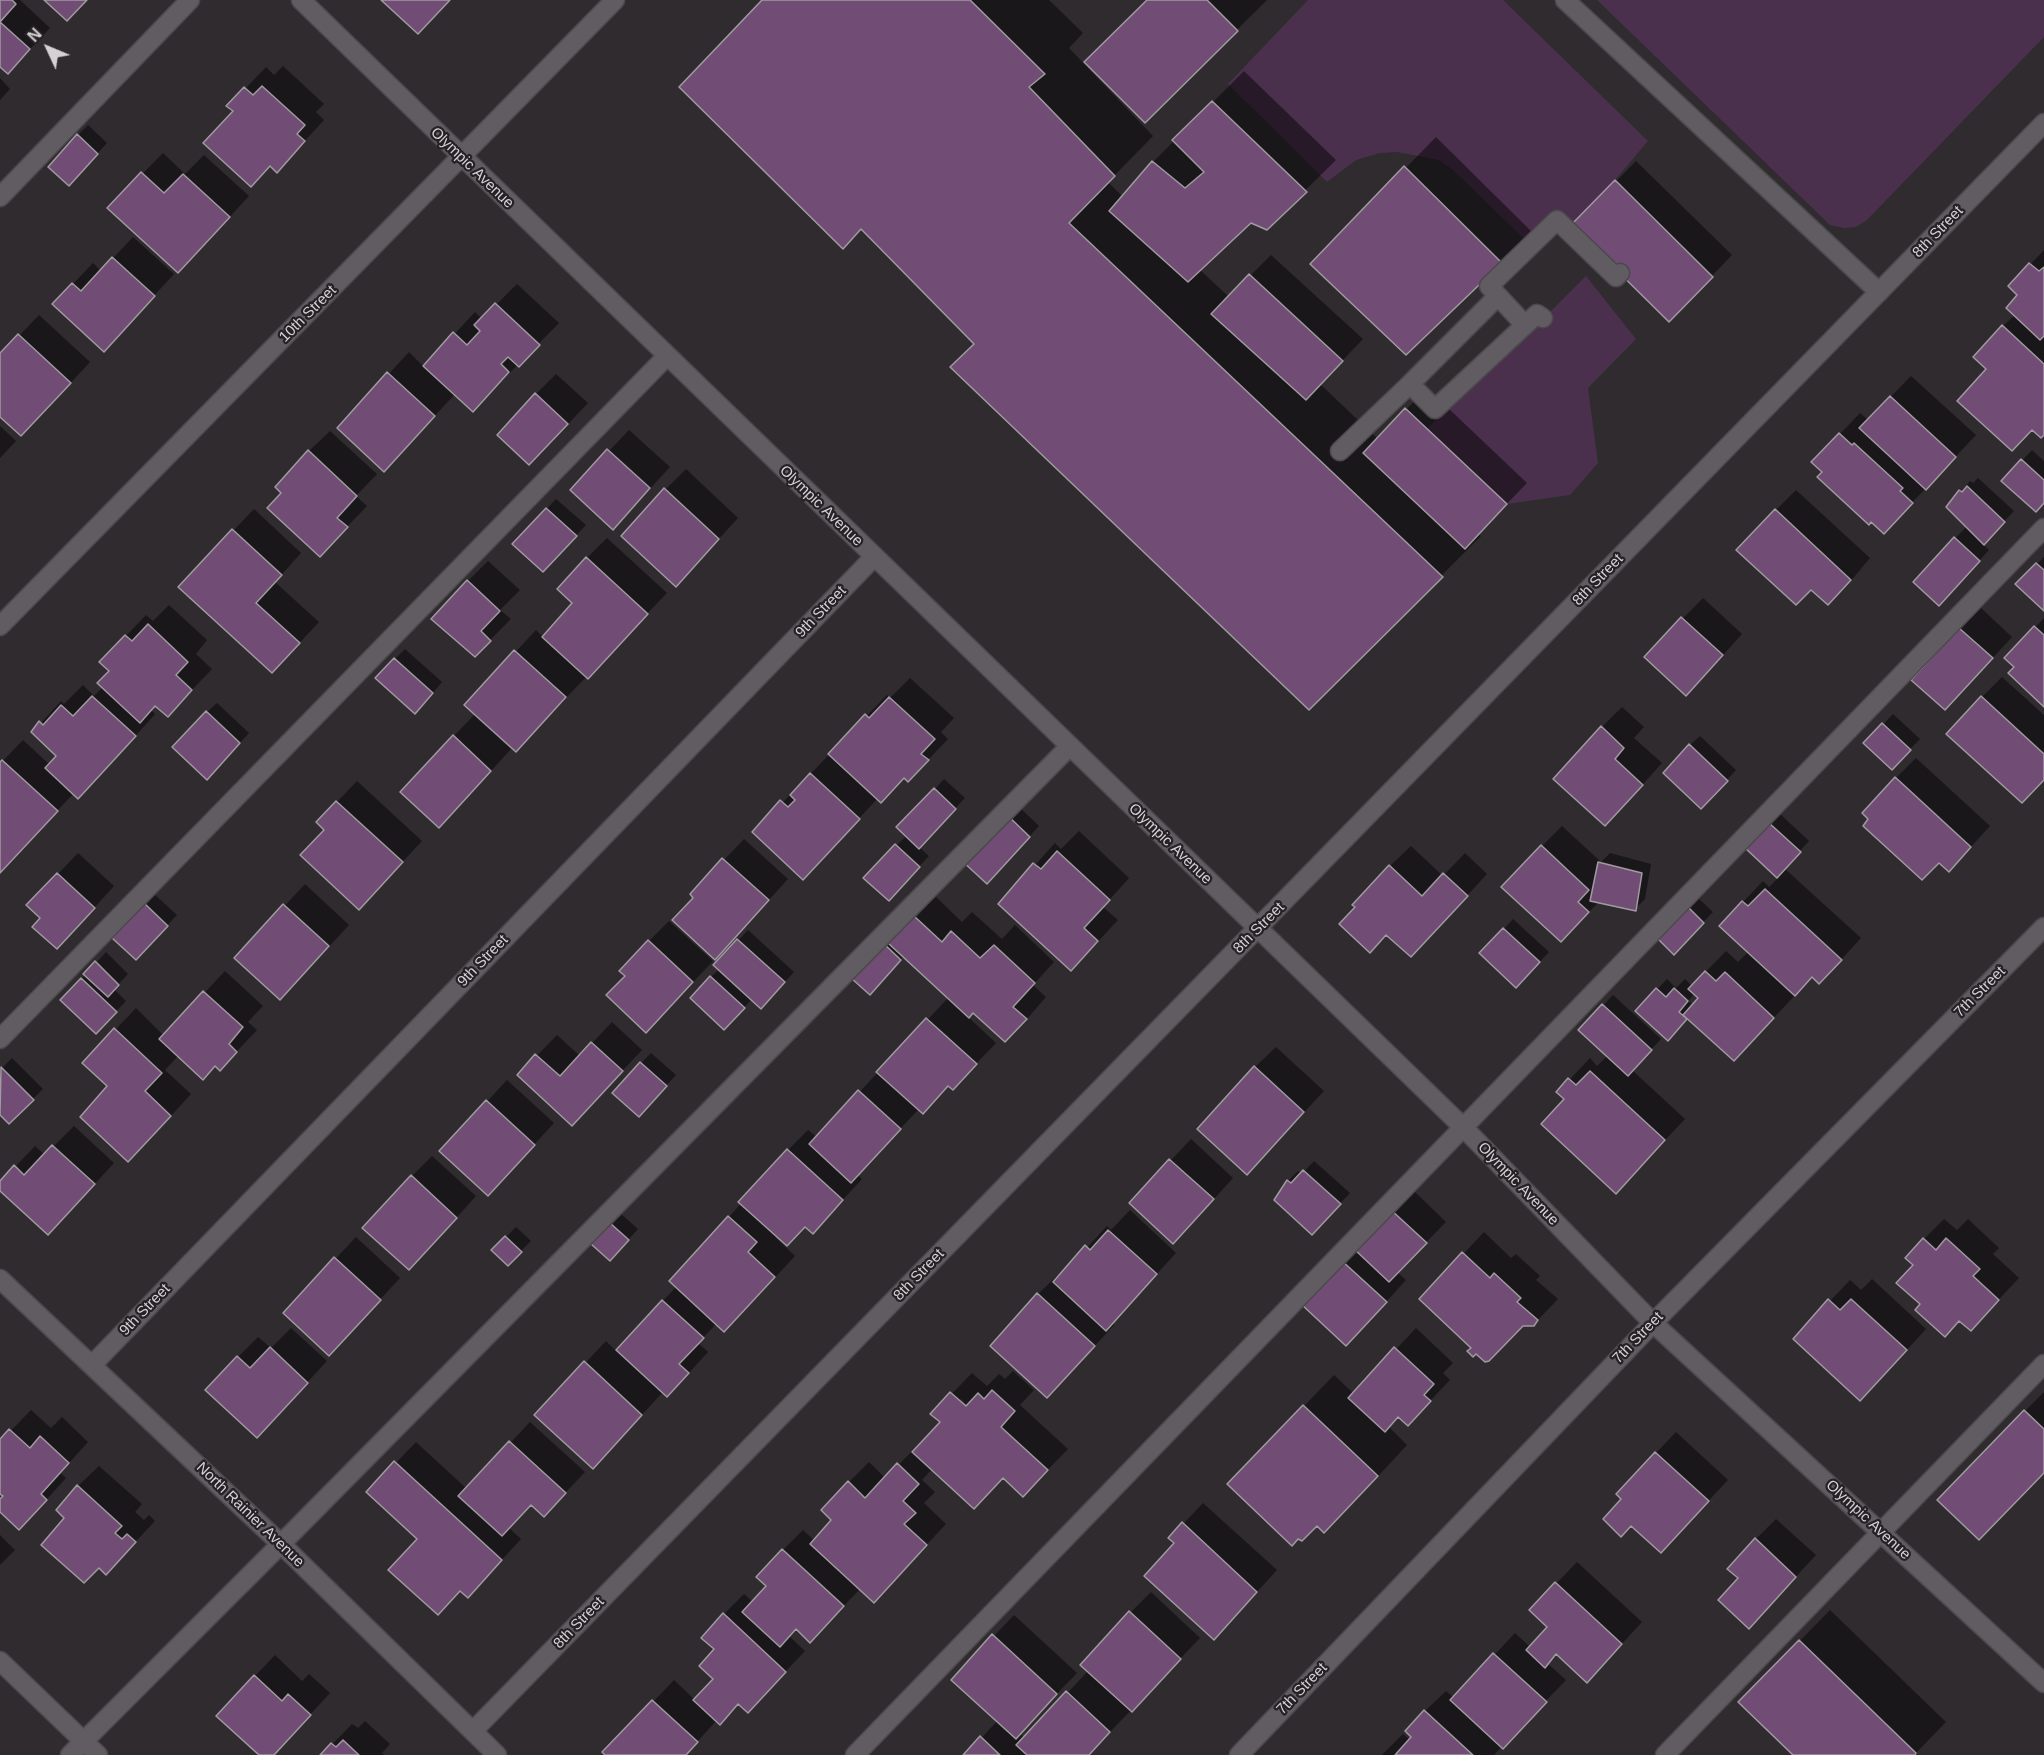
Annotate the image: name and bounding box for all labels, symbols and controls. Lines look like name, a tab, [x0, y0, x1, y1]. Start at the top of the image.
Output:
north arrow	[18, 18, 78, 78]
text: N	[25, 25, 45, 45]
street label: Olympic Avenue	[427, 124, 517, 212]
street label: 8th Street	[1909, 202, 1967, 262]
street label: 10th Street	[276, 282, 340, 346]
street label: Olympic Avenue	[776, 462, 866, 550]
street label: 8th Street	[1569, 550, 1627, 610]
street label: 9th Street	[792, 582, 850, 642]
street label: Olympic Avenue	[1125, 800, 1215, 888]
street label: 8th Street	[1230, 899, 1288, 957]
street label: 9th Street	[454, 931, 512, 991]
street label: 7th Street	[1951, 963, 2009, 1021]
street label: Olympic Avenue	[1474, 1139, 1562, 1229]
street label: 8th Street	[890, 1245, 948, 1305]
street label: 9th Street	[116, 1280, 174, 1340]
street label: 7th Street	[1609, 1308, 1667, 1368]
street label: North Rainier Avenue	[192, 1459, 308, 1571]
street label: Olympic Avenue	[1822, 1476, 1914, 1564]
street label: 8th Street	[550, 1593, 608, 1653]
street label: 7th Street	[1273, 1659, 1331, 1719]

